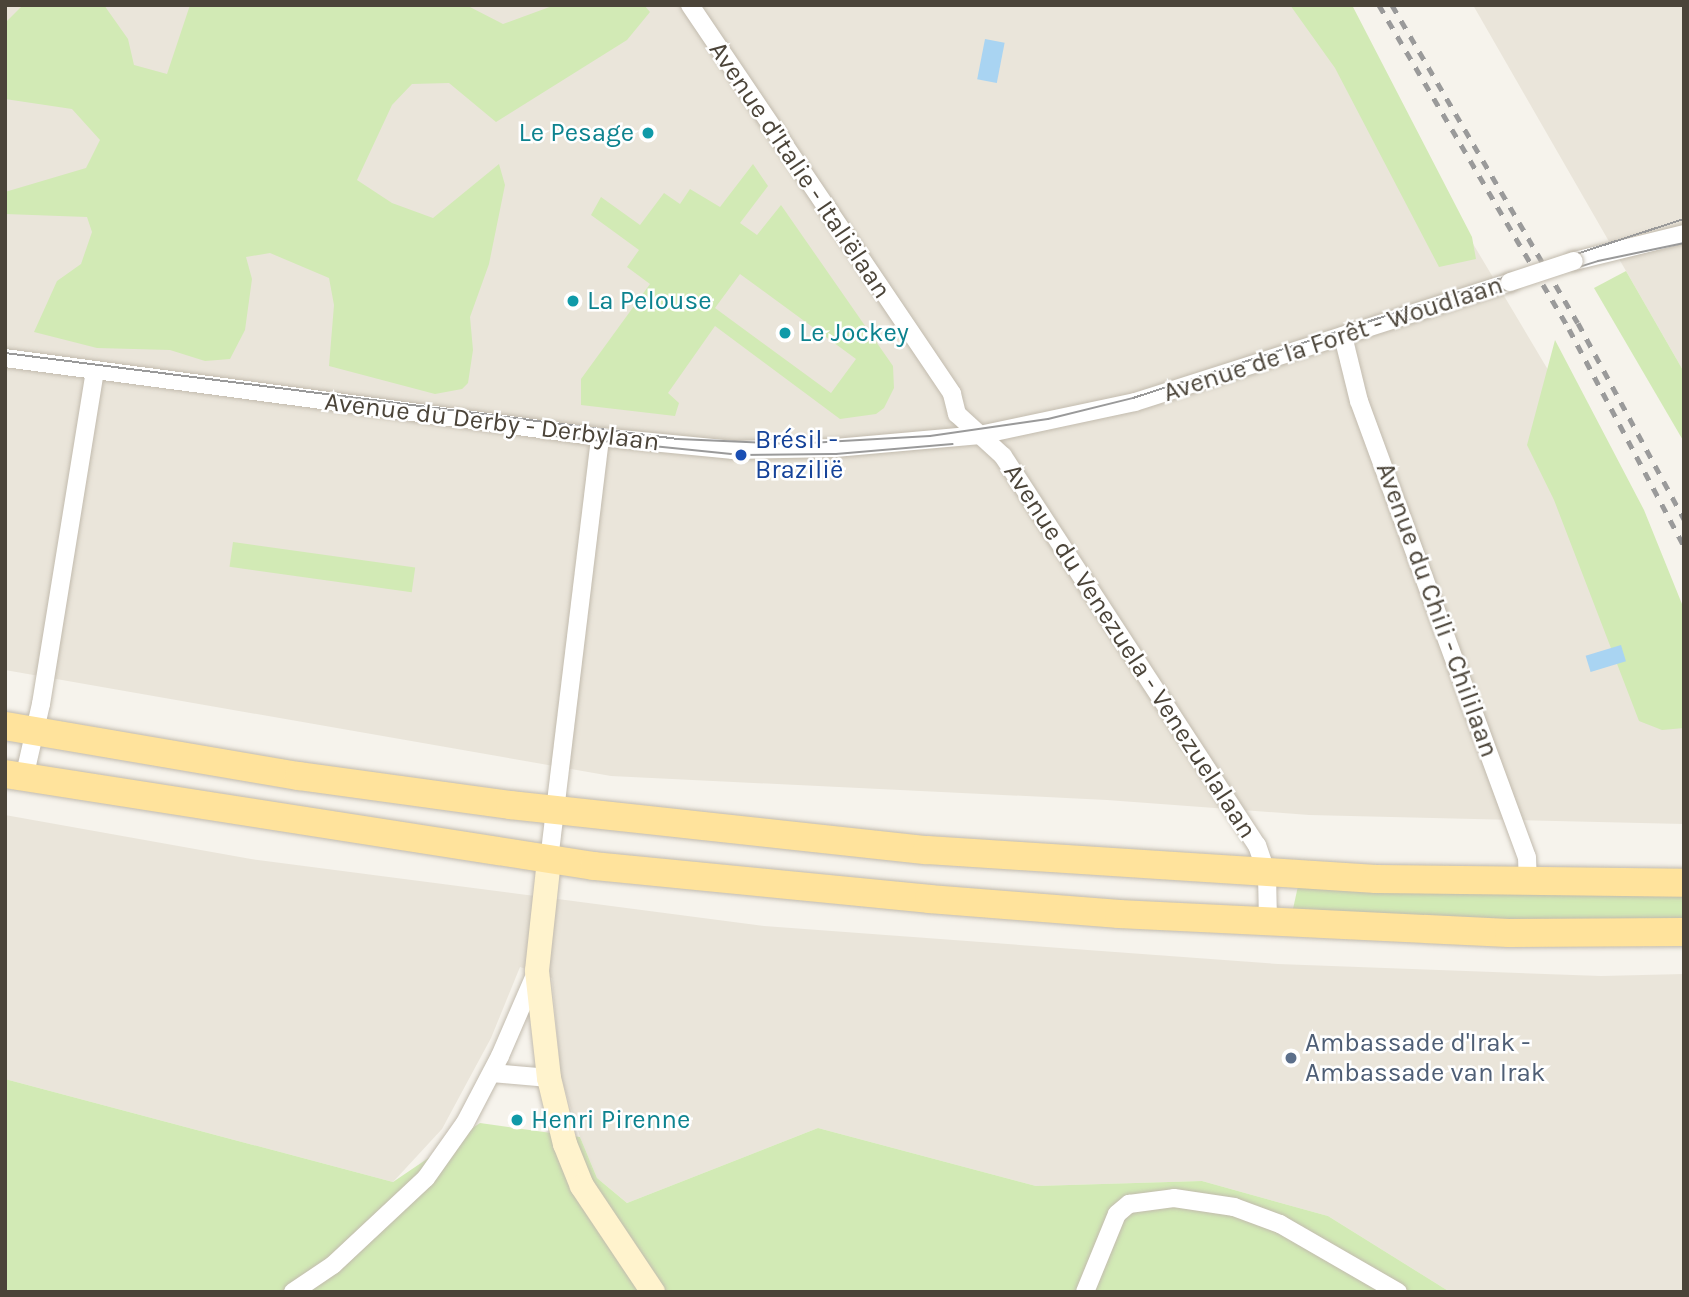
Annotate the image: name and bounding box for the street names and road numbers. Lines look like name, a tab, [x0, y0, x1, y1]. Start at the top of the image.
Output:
street label: Avenue d'Italie - Italiëlaan	[702, 36, 898, 304]
street label: Avenue de la Forêt - Woudlaan	[1159, 269, 1507, 409]
street label: Avenue du Derby - Derbylaan	[323, 386, 661, 458]
street label: Avenue du Venezuela - Venezuelalaan	[997, 458, 1263, 844]
street label: Avenue du Chili - Chililaan	[1369, 459, 1505, 761]

